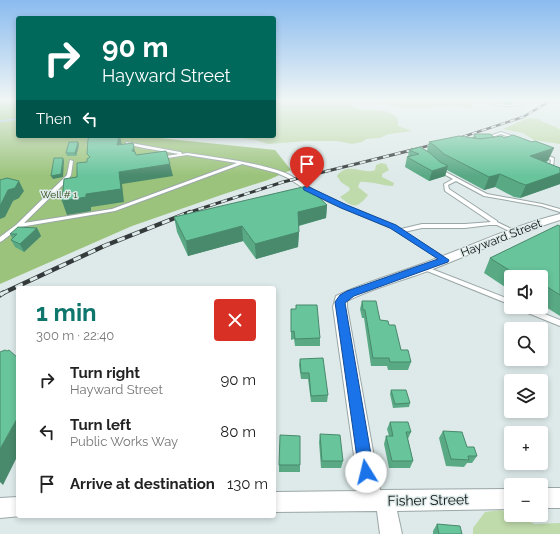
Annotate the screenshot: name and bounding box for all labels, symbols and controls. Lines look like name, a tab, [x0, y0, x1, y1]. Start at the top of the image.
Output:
text: 90 m	[102, 31, 168, 64]
icon: right	[36, 32, 88, 84]
text: Hayward Street	[102, 65, 230, 86]
icon: left	[79, 108, 101, 130]
text: Then	[36, 110, 71, 128]
pin	[290, 147, 324, 188]
icon: arrive	[296, 153, 318, 175]
park label: Well # 1	[41, 189, 78, 200]
street label: Hayward Street	[459, 216, 543, 260]
map controls	[504, 270, 548, 522]
button: sound	[504, 270, 548, 314]
text: 1 min	[36, 298, 97, 327]
button: close	[214, 299, 256, 341]
button: search	[504, 322, 548, 366]
text: 300 m · 22:40	[36, 328, 114, 343]
text: Turn right	[70, 364, 140, 382]
icon: right	[36, 369, 58, 391]
text: 90 m	[220, 371, 256, 389]
button: layers	[504, 374, 548, 418]
text: Hayward Street	[70, 382, 163, 397]
text: Turn left	[70, 416, 131, 434]
icon: left	[36, 421, 58, 443]
text: 80 m	[220, 423, 256, 441]
button: +	[504, 426, 548, 470]
text: Public Works Way	[70, 434, 178, 449]
position arrow	[345, 451, 387, 493]
icon: arrive	[36, 473, 58, 495]
text: Arrive at destination	[70, 475, 215, 493]
text: 130 m	[227, 475, 268, 493]
button: −	[504, 478, 548, 522]
street label: Fisher Street	[387, 491, 469, 509]

